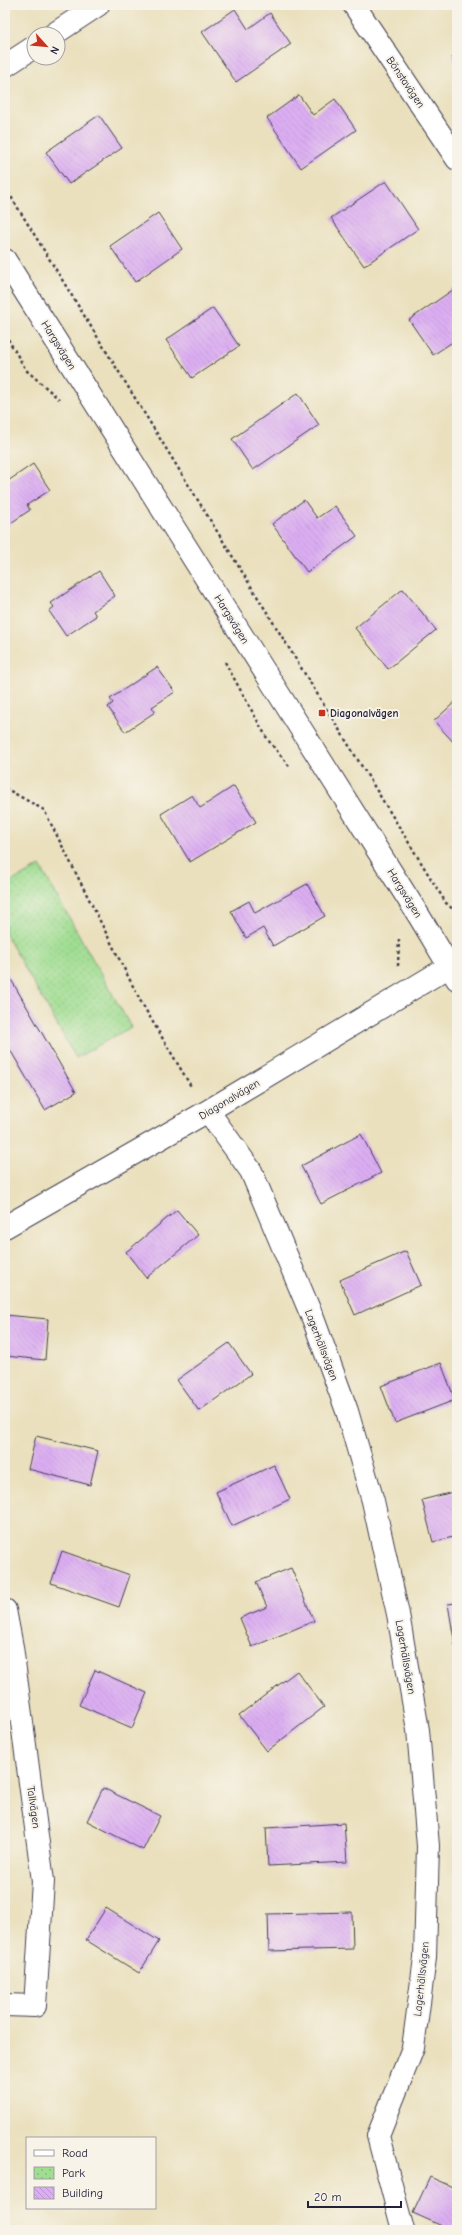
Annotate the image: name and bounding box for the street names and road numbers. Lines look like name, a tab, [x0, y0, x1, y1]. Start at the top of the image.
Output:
street label: Bönstavägen	[384, 54, 428, 110]
street label: Hargsvägen	[38, 318, 79, 372]
street label: Hargsvägen	[211, 592, 252, 646]
street label: Hargsvägen	[384, 866, 425, 920]
street label: Diagonalvägen	[197, 1076, 262, 1123]
street label: Lagerhällsvägen	[302, 1308, 341, 1383]
street label: Lagerhällsvägen	[393, 1619, 418, 1695]
street label: Tallvägen	[24, 1785, 43, 1829]
street label: Lagerhällsvägen	[411, 1941, 432, 2017]

